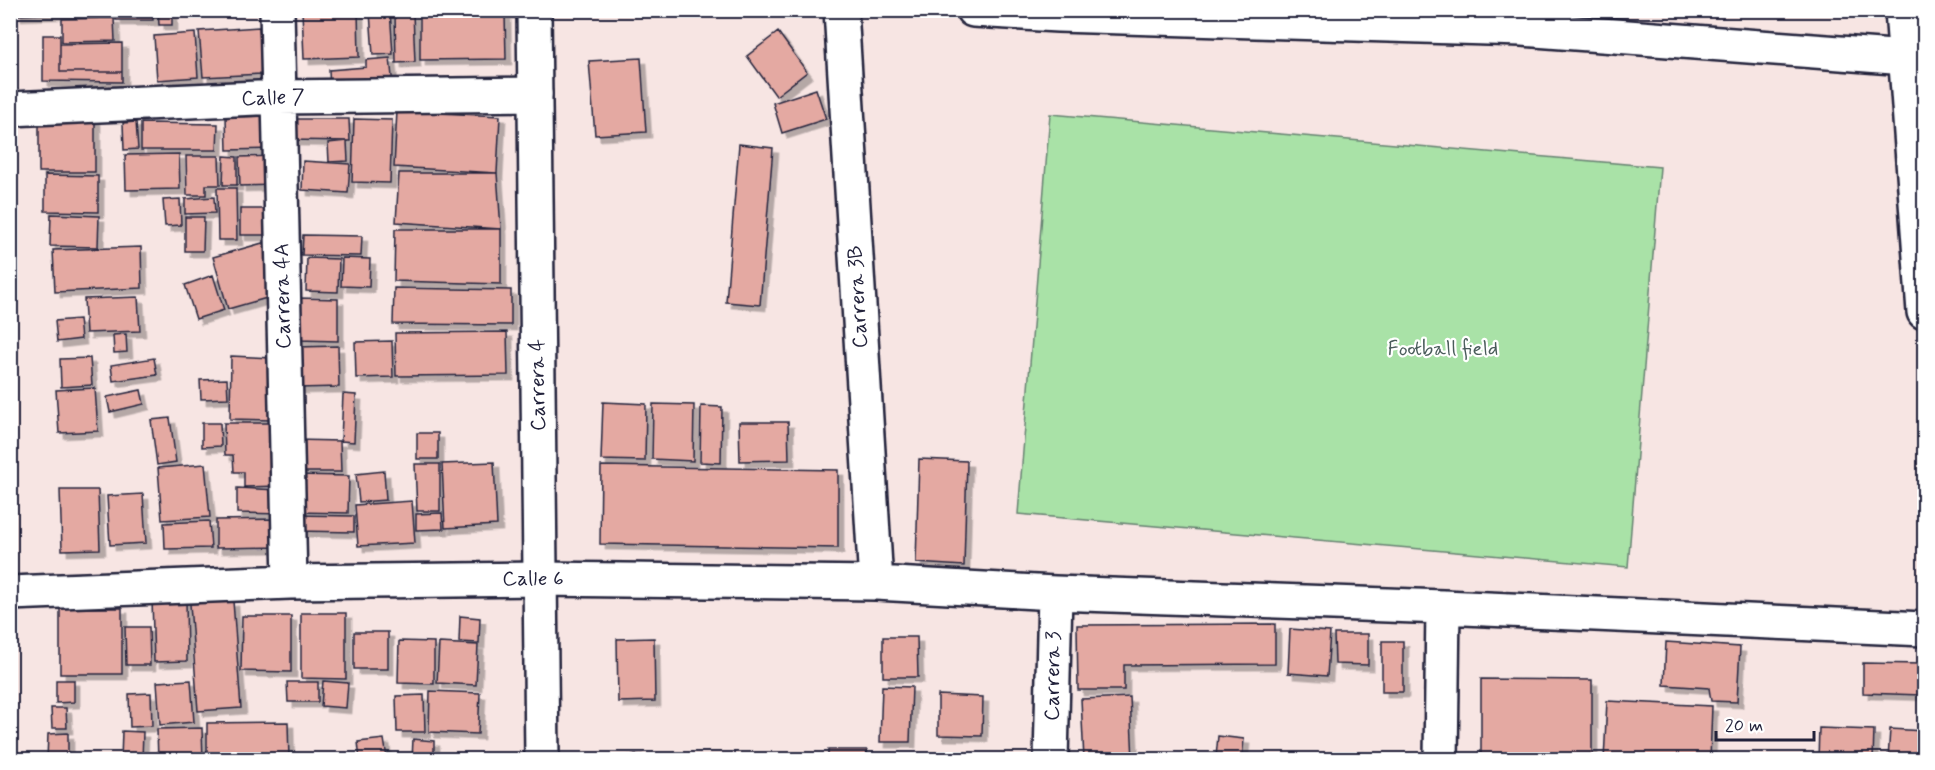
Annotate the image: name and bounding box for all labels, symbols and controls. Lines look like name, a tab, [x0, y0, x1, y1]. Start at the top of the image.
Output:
street label: Calle 7	[241, 83, 305, 113]
street label: Carrera 4A	[268, 243, 298, 349]
street label: Carrera 3B	[841, 245, 875, 349]
park label: Football field	[1388, 335, 1498, 363]
street label: Carrera 4	[523, 339, 553, 431]
street label: Calle 6	[502, 565, 564, 593]
street label: Carrera 3	[1038, 630, 1068, 721]
scale bar	[1716, 704, 1814, 742]
text: 20 m	[1725, 714, 1763, 738]

